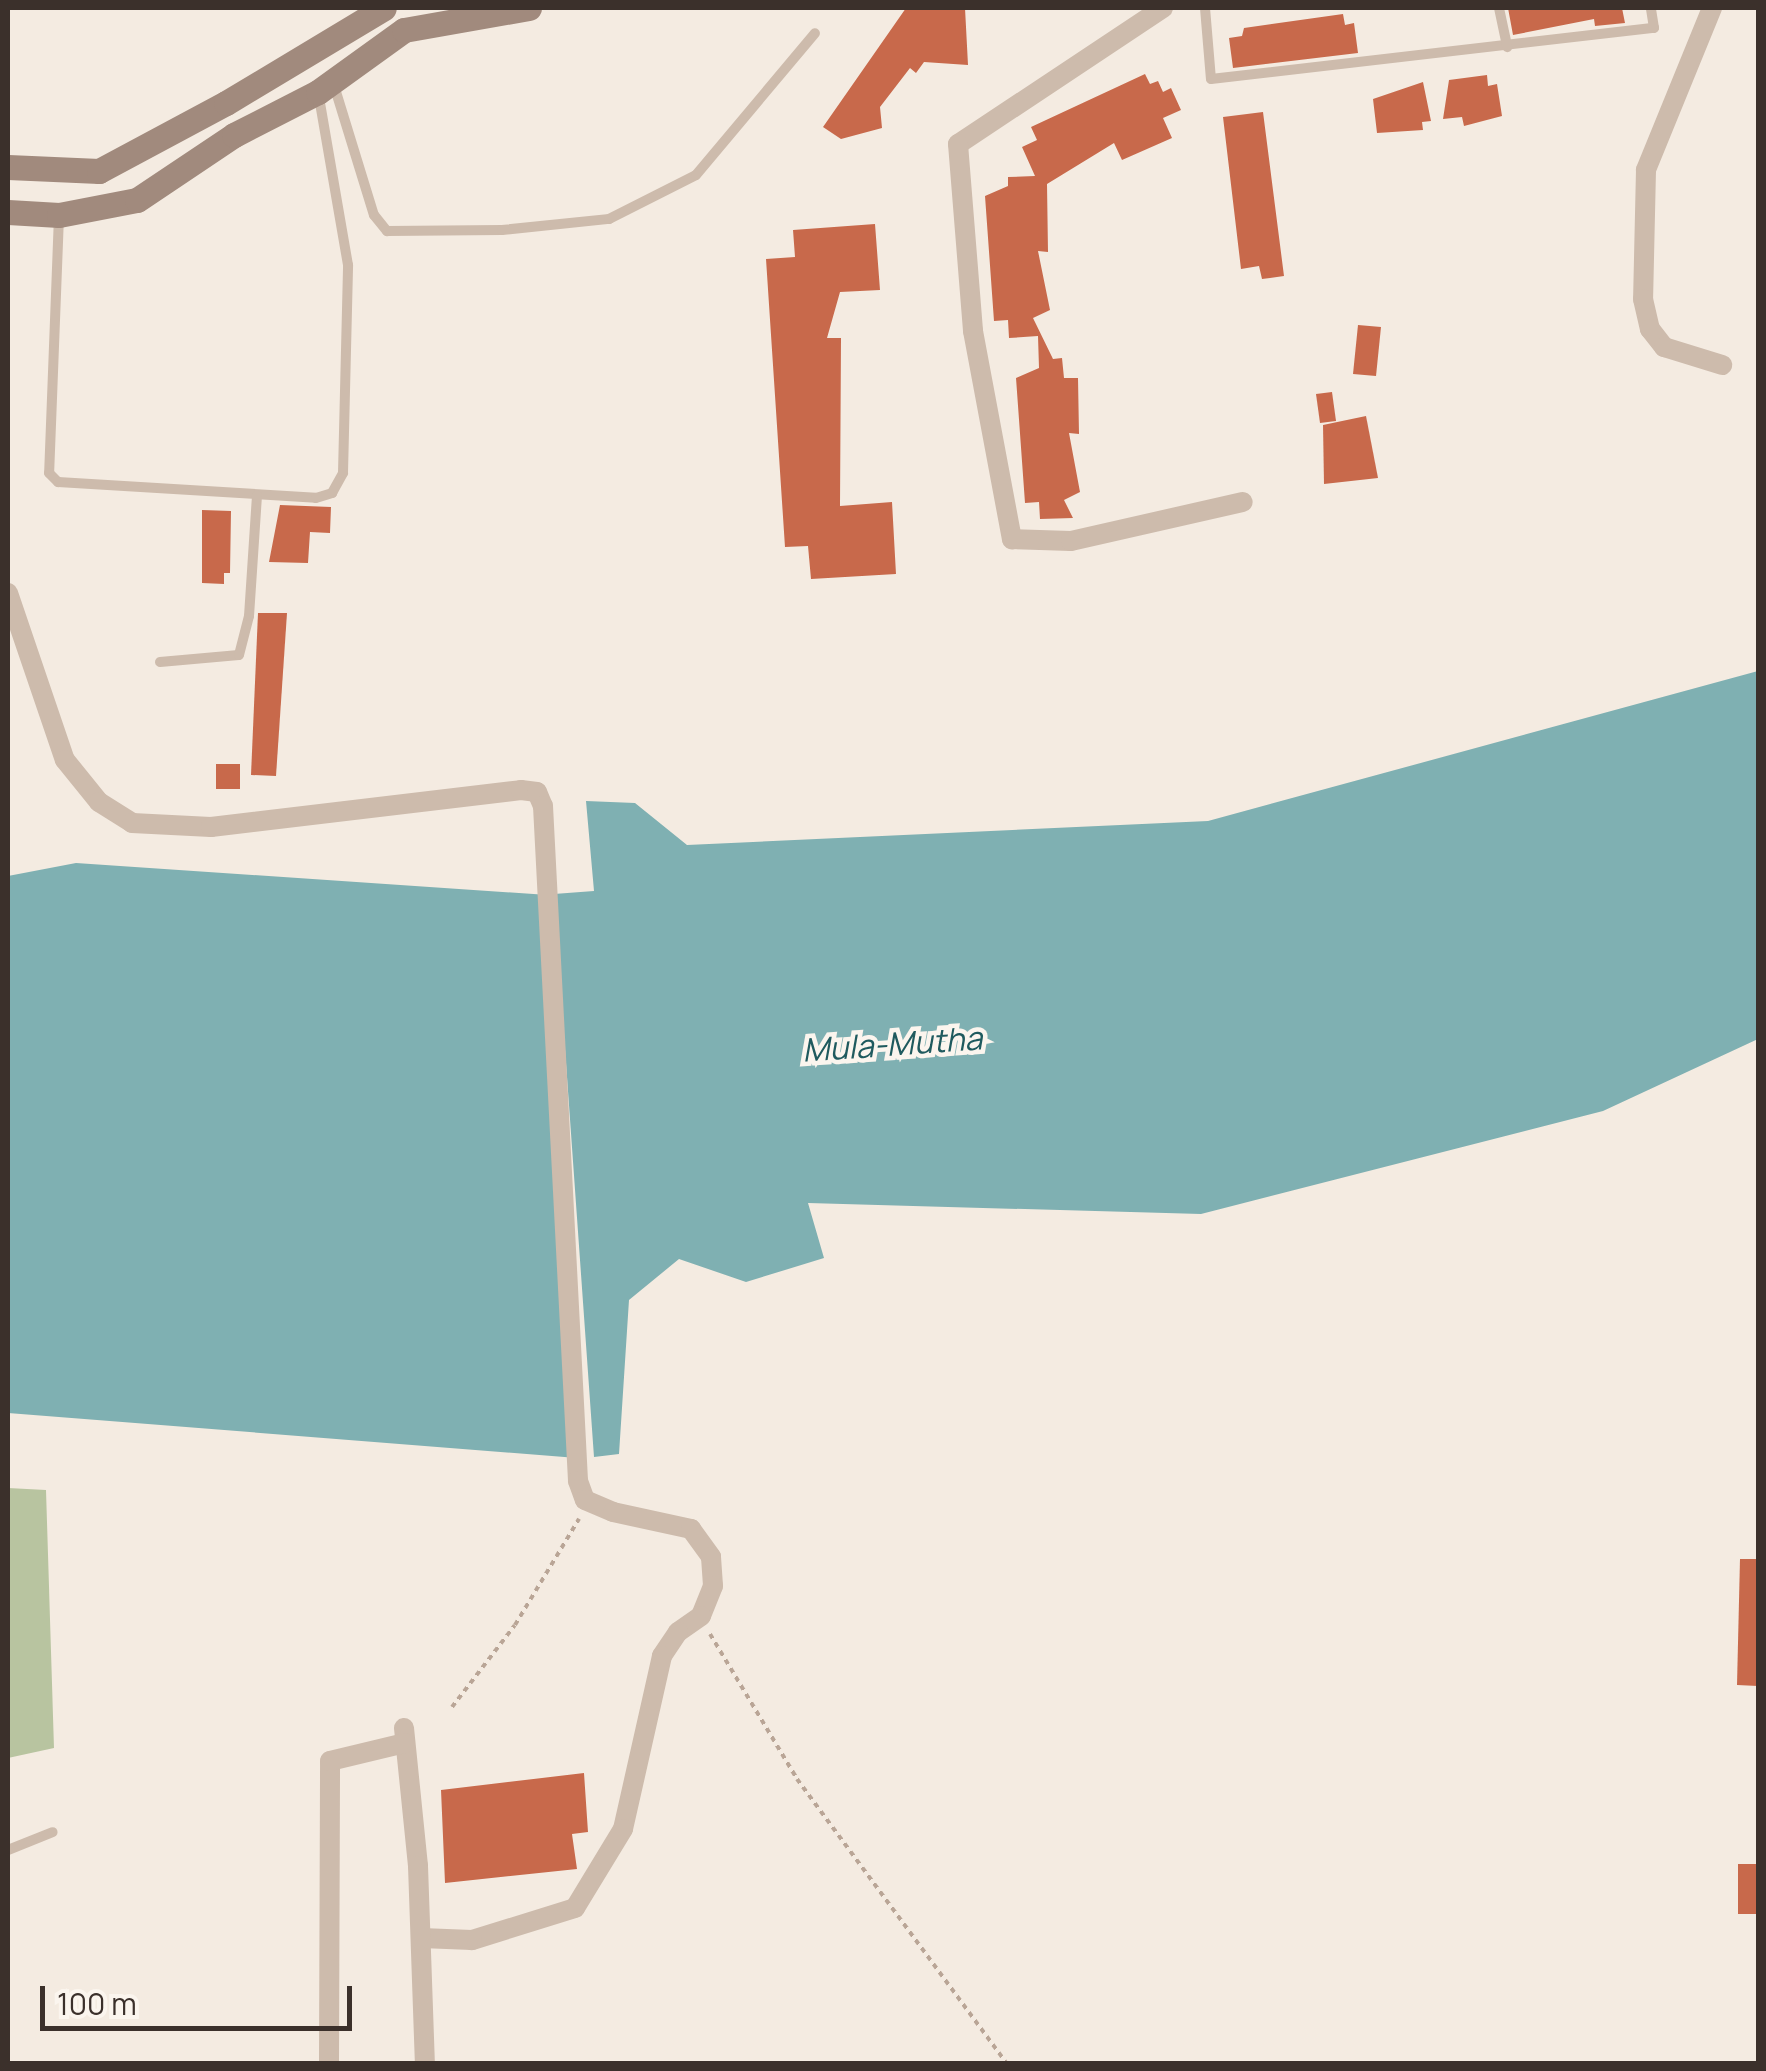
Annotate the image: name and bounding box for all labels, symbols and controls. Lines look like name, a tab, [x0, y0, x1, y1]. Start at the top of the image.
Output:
water label: Mula-Mutha	[801, 1019, 983, 1069]
scale bar	[45, 1966, 358, 2028]
text: 100 m	[57, 1983, 137, 2024]

